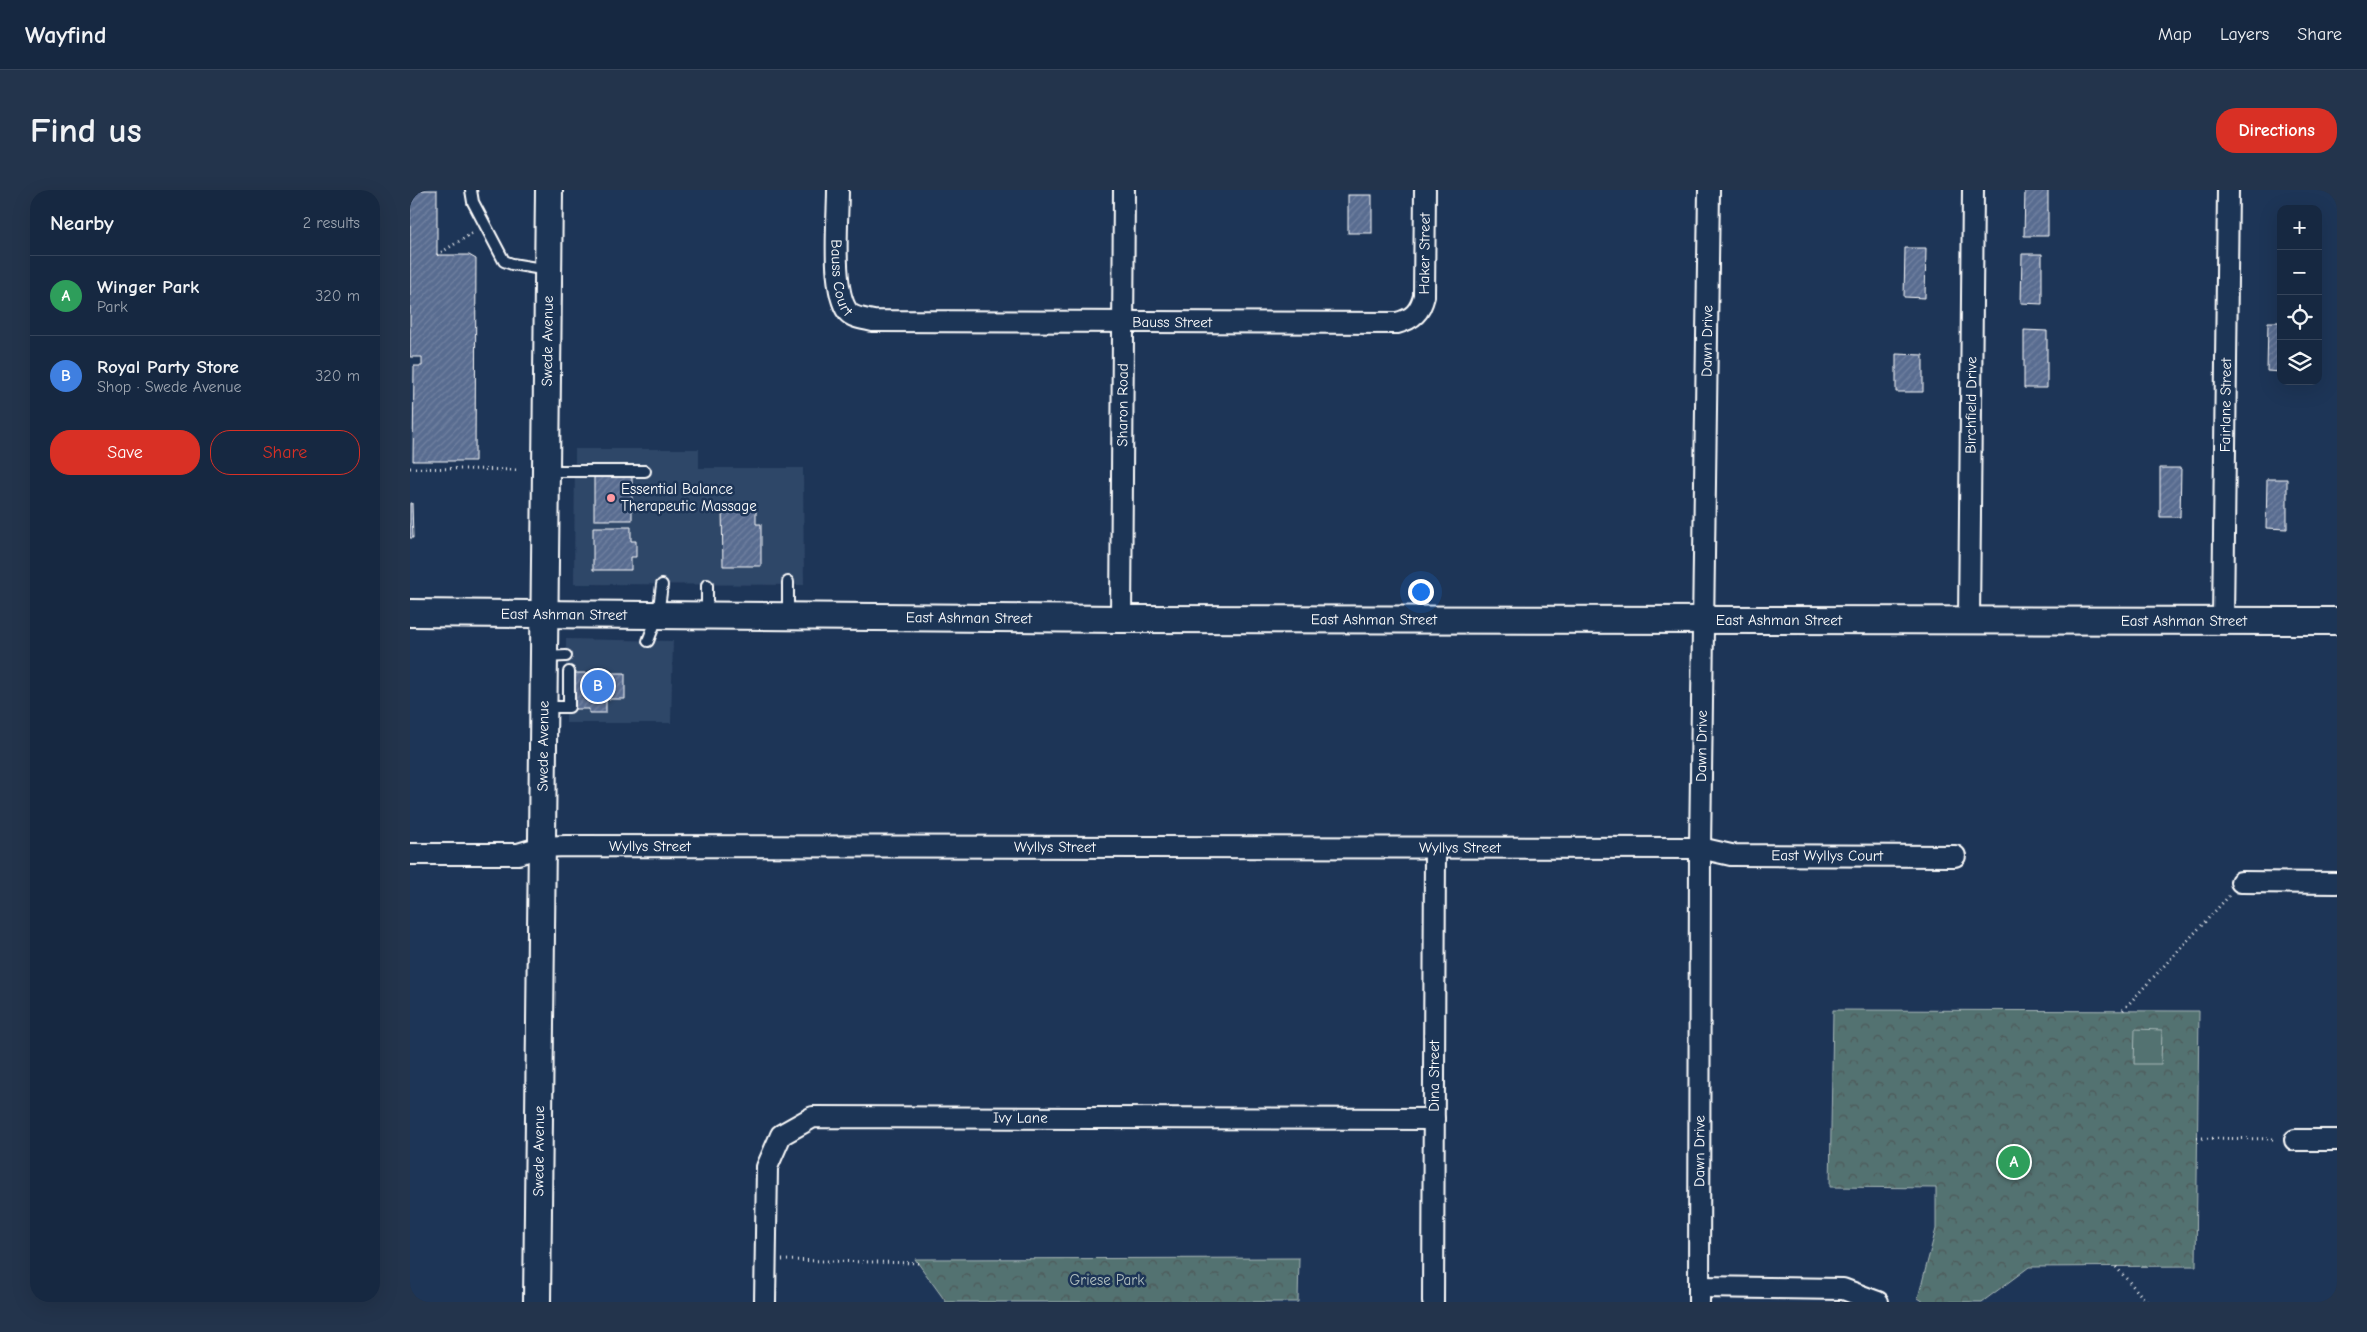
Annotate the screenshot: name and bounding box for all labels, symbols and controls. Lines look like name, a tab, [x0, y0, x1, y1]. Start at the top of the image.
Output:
text: Wayfind	[25, 21, 106, 49]
text: Map	[2158, 24, 2192, 45]
text: Layers	[2220, 24, 2269, 45]
text: Share	[2297, 24, 2342, 45]
button: Directions	[2216, 108, 2337, 153]
text: Find us	[30, 110, 142, 151]
map controls	[2277, 205, 2322, 385]
button: +	[2277, 205, 2322, 250]
text: Nearby	[50, 211, 114, 235]
street label: Haker Street	[1415, 212, 1434, 294]
text: 2 results	[303, 214, 360, 232]
street label: Bauss Court	[828, 239, 857, 321]
button: −	[2277, 250, 2322, 295]
text: Winger Park	[97, 276, 199, 298]
text: A	[62, 287, 70, 305]
text: 320 m	[315, 287, 360, 305]
street label: Swede Avenue	[538, 295, 557, 386]
button: locate	[2277, 295, 2322, 340]
text: Park	[97, 298, 128, 316]
street label: Dawn Drive	[1697, 305, 1716, 377]
street label: Bauss Street	[1132, 313, 1213, 331]
button: layers	[2277, 340, 2322, 385]
text: Royal Party Store	[97, 356, 239, 378]
street label: Birchfield Drive	[1962, 356, 1980, 454]
street label: Fairlane Street	[2216, 357, 2235, 452]
street label: Sharon Road	[1113, 363, 1132, 447]
text: B	[61, 367, 71, 385]
text: 320 m	[315, 367, 360, 385]
text: Shop · Swede Avenue	[97, 378, 242, 396]
button: Save	[50, 430, 200, 475]
button: Share	[210, 430, 360, 475]
place label: Essential Balance Therapeutic Massage	[621, 480, 757, 515]
marker: Essential Balance Therapeutic Massage	[605, 492, 617, 504]
your location	[1408, 579, 1434, 605]
street label: East Ashman Street	[501, 605, 628, 624]
street label: East Ashman Street	[906, 608, 1033, 627]
street label: East Ashman Street	[1311, 610, 1438, 629]
street label: East Ashman Street	[1716, 611, 1843, 629]
street label: East Ashman Street	[2121, 612, 2248, 630]
pin: B	[582, 667, 614, 705]
street label: Swede Avenue	[534, 700, 552, 791]
street label: Dawn Drive	[1692, 710, 1711, 782]
street label: Wyllys Street	[609, 837, 692, 855]
street label: Wyllys Street	[1014, 838, 1097, 856]
street label: Wyllys Street	[1419, 839, 1502, 857]
street label: East Wyllys Court	[1771, 846, 1884, 865]
street label: Dina Street	[1425, 1040, 1443, 1112]
street label: Swede Avenue	[529, 1105, 548, 1196]
street label: Ivy Lane	[993, 1109, 1048, 1127]
street label: Dawn Drive	[1690, 1115, 1708, 1187]
pin: A	[1998, 1143, 2030, 1181]
park label: Griese Park	[1069, 1271, 1145, 1289]

